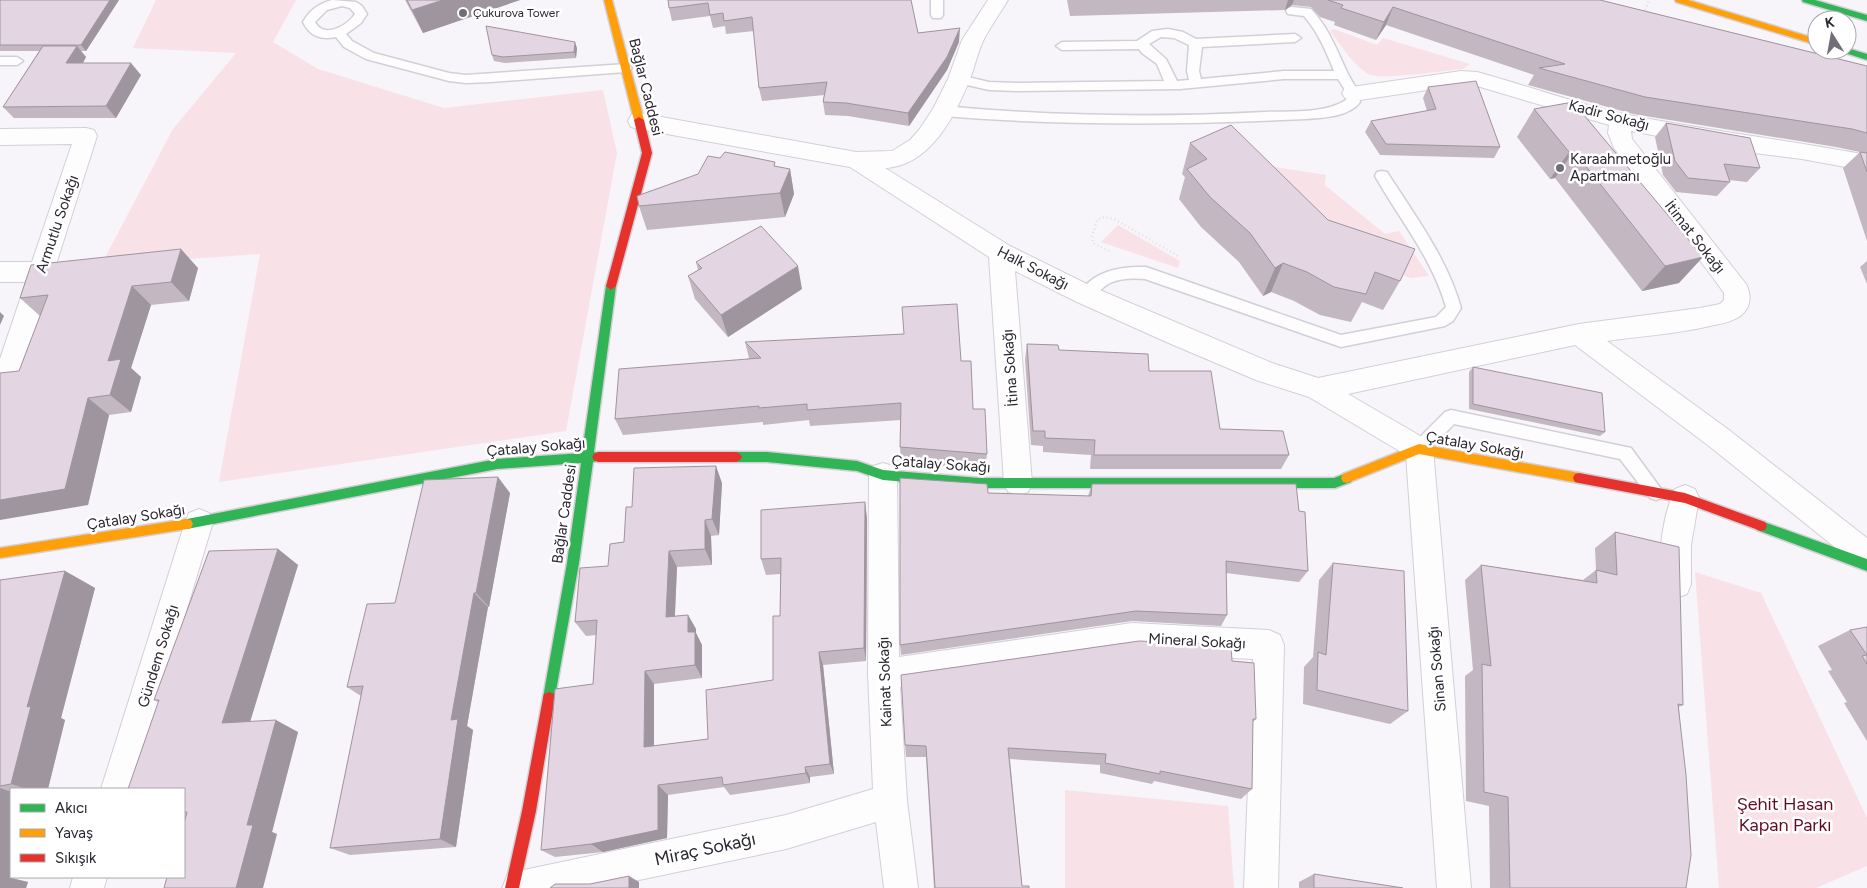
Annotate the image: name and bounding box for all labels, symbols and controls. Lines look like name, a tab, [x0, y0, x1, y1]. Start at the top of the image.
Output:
place label: Çukurova Tower	[473, 6, 559, 20]
marker: Çukurova Tower	[457, 7, 469, 19]
north arrow	[1807, 10, 1857, 60]
text: K	[1823, 13, 1836, 32]
street label: Bağlar Caddesi	[625, 36, 667, 138]
street label: Kadir Sokağı	[1567, 96, 1651, 134]
place label: Karaahmetoğlu Apartmanı	[1570, 150, 1671, 185]
marker: Karaahmetoğlu Apartmanı	[1554, 162, 1566, 174]
street label: Armutlu Sokağı	[32, 173, 82, 275]
street label: İtimat Sokağı	[1661, 197, 1729, 277]
street label: Halk Sokağı	[994, 242, 1072, 294]
street label: İtina Sokağı	[998, 329, 1022, 407]
street label: Çatalay Sokağı	[1425, 428, 1525, 462]
street label: Çatalay Sokağı	[486, 434, 586, 460]
street label: Çatalay Sokağı	[891, 452, 991, 476]
street label: Bağlar Caddesi	[548, 463, 580, 565]
street label: Çatalay Sokağı	[86, 500, 186, 534]
street label: Gündem Sokağı	[134, 602, 182, 710]
street label: Sinan Sokağı	[1424, 626, 1450, 712]
street label: Mineral Sokağı	[1148, 629, 1246, 653]
street label: Kainat Sokağı	[874, 636, 896, 728]
legend	[10, 788, 185, 878]
park label: Şehit Hasan Kapan Parkı	[1737, 793, 1833, 836]
text: Akıcı	[55, 799, 88, 817]
text: Yavaş	[55, 824, 93, 842]
street label: Miraç Sokağı	[652, 828, 758, 870]
text: Sıkışık	[55, 849, 97, 867]

